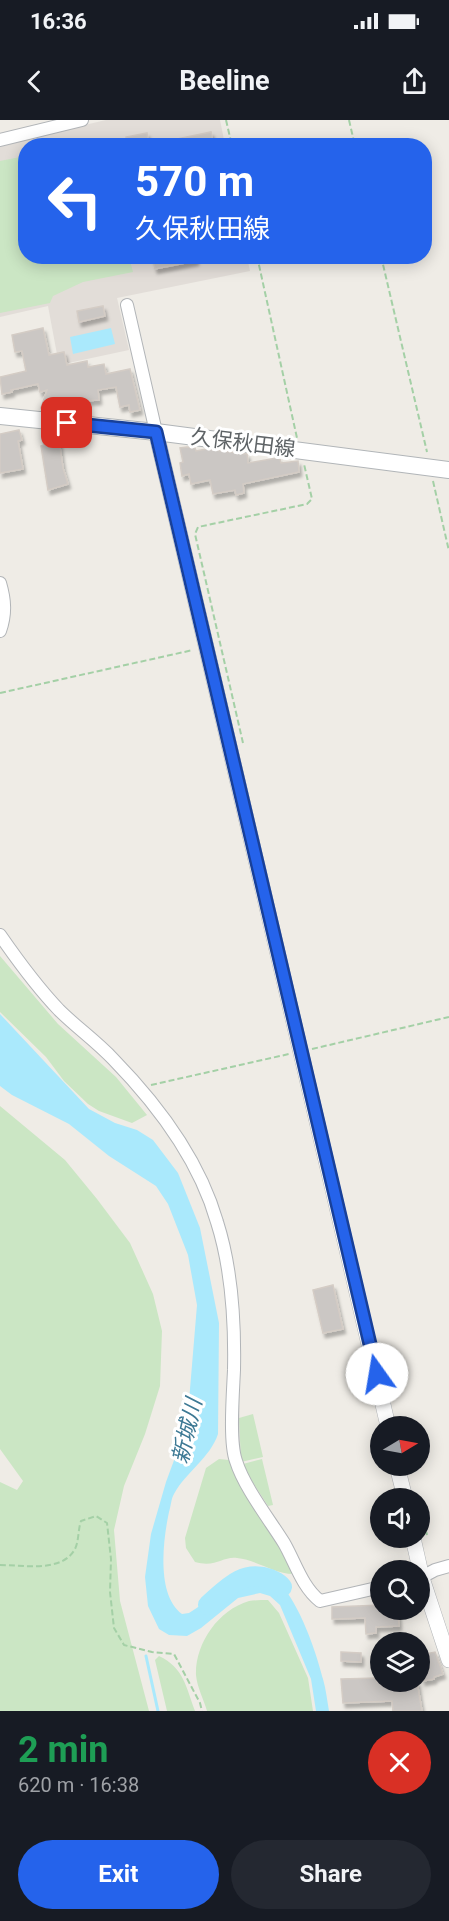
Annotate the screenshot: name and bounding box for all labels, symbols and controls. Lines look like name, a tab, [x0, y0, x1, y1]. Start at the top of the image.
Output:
text: 16:36	[30, 9, 87, 34]
icon: back	[18, 65, 51, 98]
text: Beeline	[179, 65, 270, 97]
icon: share	[398, 65, 431, 98]
text: 570 m	[135, 157, 254, 206]
icon: left	[36, 162, 114, 240]
text: 久保秋田線	[135, 213, 270, 245]
pin	[41, 397, 92, 448]
icon: arrive	[50, 406, 83, 439]
street label: 久保秋田線	[189, 425, 297, 461]
position arrow	[345, 1342, 409, 1406]
water label: 新城川	[167, 1394, 207, 1466]
north arrow	[370, 1416, 430, 1476]
map controls	[370, 1416, 430, 1692]
button: sound	[370, 1488, 430, 1548]
button: search	[370, 1560, 430, 1620]
button: layers	[370, 1632, 430, 1692]
text: 2 min	[18, 1729, 109, 1771]
button: close	[368, 1731, 431, 1794]
text: 620 m · 16:38	[18, 1773, 139, 1797]
button: Exit	[18, 1840, 219, 1909]
button: Share	[231, 1840, 431, 1909]

